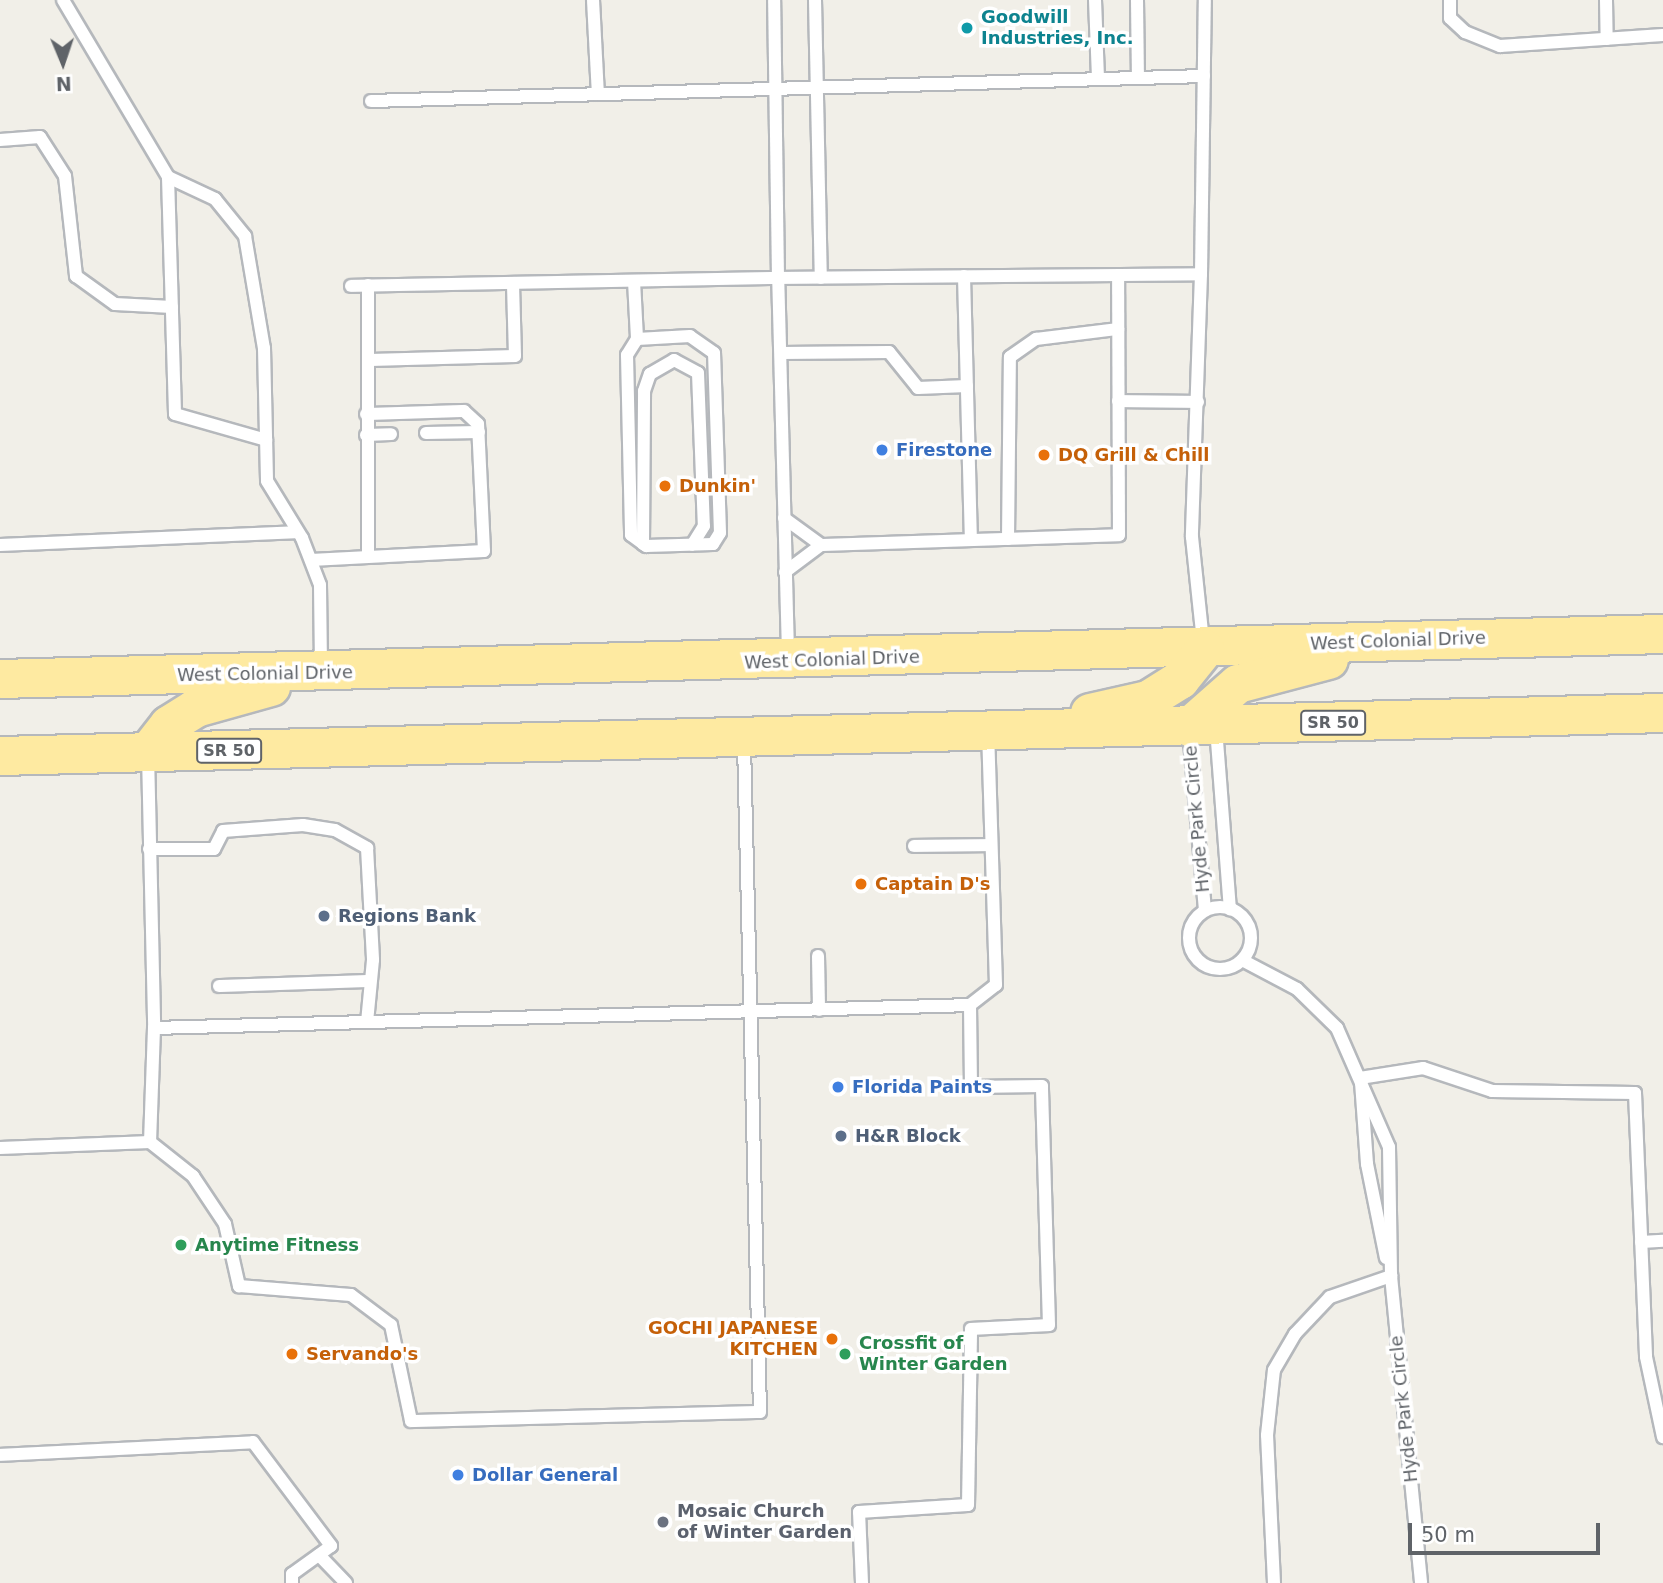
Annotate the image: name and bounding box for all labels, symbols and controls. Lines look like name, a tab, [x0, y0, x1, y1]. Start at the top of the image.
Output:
place label: Goodwill Industries, Inc.	[981, 7, 1134, 50]
marker: Goodwill Industries, Inc.	[959, 20, 975, 36]
north arrow	[28, 28, 98, 98]
text: N	[55, 73, 72, 95]
place label: Firestone	[896, 439, 992, 461]
marker: Firestone	[874, 442, 890, 458]
place label: DQ Grill & Chill	[1058, 444, 1209, 466]
marker: DQ Grill & Chill	[1036, 447, 1052, 463]
place label: Dunkin'	[679, 475, 756, 497]
marker: Dunkin'	[657, 478, 673, 494]
street label: West Colonial Drive	[1310, 627, 1486, 655]
street label: West Colonial Drive	[744, 646, 920, 674]
street label: West Colonial Drive	[177, 662, 353, 686]
road number: SR 50	[1300, 710, 1366, 736]
road number: SR 50	[196, 738, 262, 764]
street label: Hyde Park Circle	[1180, 745, 1214, 893]
place label: Captain D's	[875, 873, 990, 895]
marker: Captain D's	[853, 876, 869, 892]
place label: Regions Bank	[338, 905, 476, 927]
marker: Regions Bank	[316, 908, 332, 924]
place label: Florida Paints	[852, 1076, 992, 1098]
marker: Florida Paints	[830, 1079, 846, 1095]
place label: H&R Block	[855, 1125, 961, 1147]
marker: H&R Block	[833, 1128, 849, 1144]
place label: Anytime Fitness	[195, 1234, 359, 1256]
marker: Anytime Fitness	[173, 1237, 189, 1253]
place label: GOCHI JAPANESE KITCHEN	[648, 1318, 818, 1360]
marker: GOCHI JAPANESE KITCHEN	[824, 1331, 840, 1347]
place label: Crossfit of Winter Garden	[859, 1333, 1007, 1376]
street label: Hyde Park Circle	[1386, 1334, 1422, 1484]
place label: Servando's	[306, 1343, 418, 1365]
marker: Servando's	[284, 1346, 300, 1362]
marker: Crossfit of Winter Garden	[837, 1346, 853, 1362]
place label: Dollar General	[472, 1464, 618, 1486]
marker: Dollar General	[450, 1467, 466, 1483]
place label: Mosaic Church of Winter Garden	[677, 1501, 852, 1544]
scale bar	[1411, 1510, 1604, 1554]
marker: Mosaic Church of Winter Garden	[655, 1514, 671, 1530]
text: 50 m	[1421, 1523, 1475, 1547]

